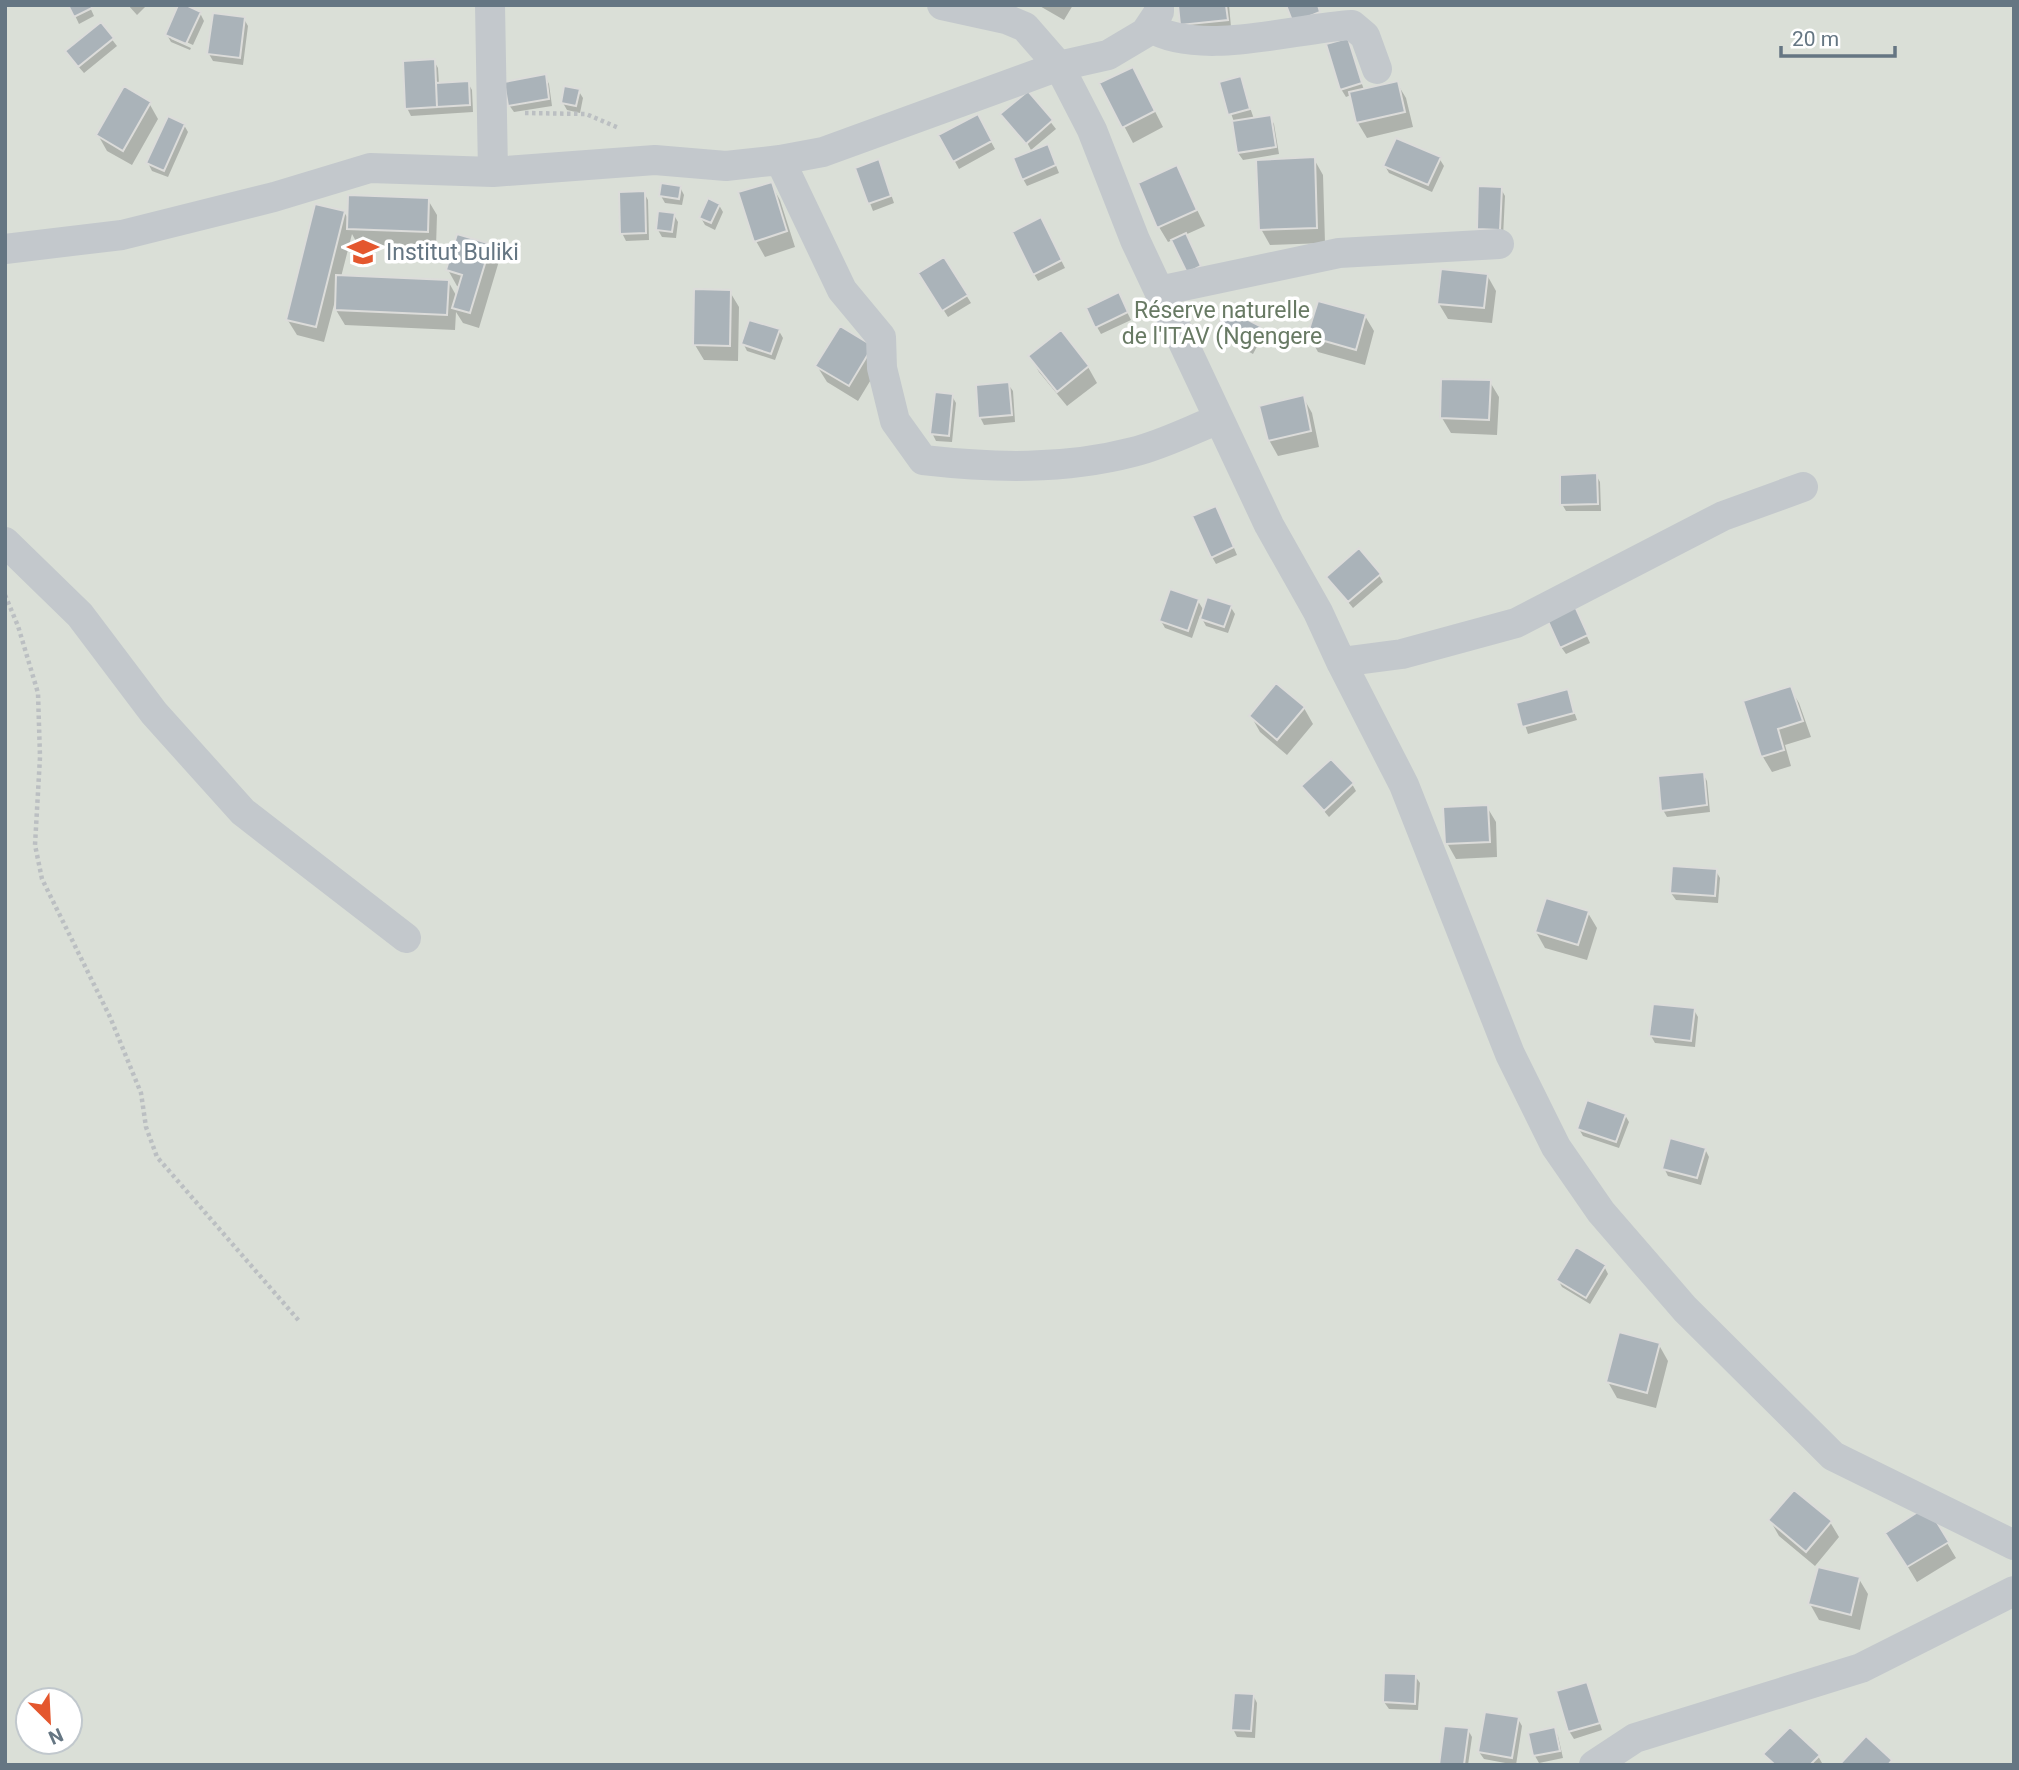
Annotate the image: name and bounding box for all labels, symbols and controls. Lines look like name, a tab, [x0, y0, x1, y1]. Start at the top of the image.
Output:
scale bar	[1781, 14, 1895, 58]
text: 20 m	[1792, 27, 1839, 51]
school or university icon: Institut Buliki	[346, 235, 380, 269]
place label: Institut Buliki	[386, 239, 519, 266]
park label: Réserve naturelle de l'ITAV (Ngengere	[1122, 297, 1322, 350]
north arrow	[14, 1686, 84, 1756]
text: N	[45, 1723, 67, 1749]

